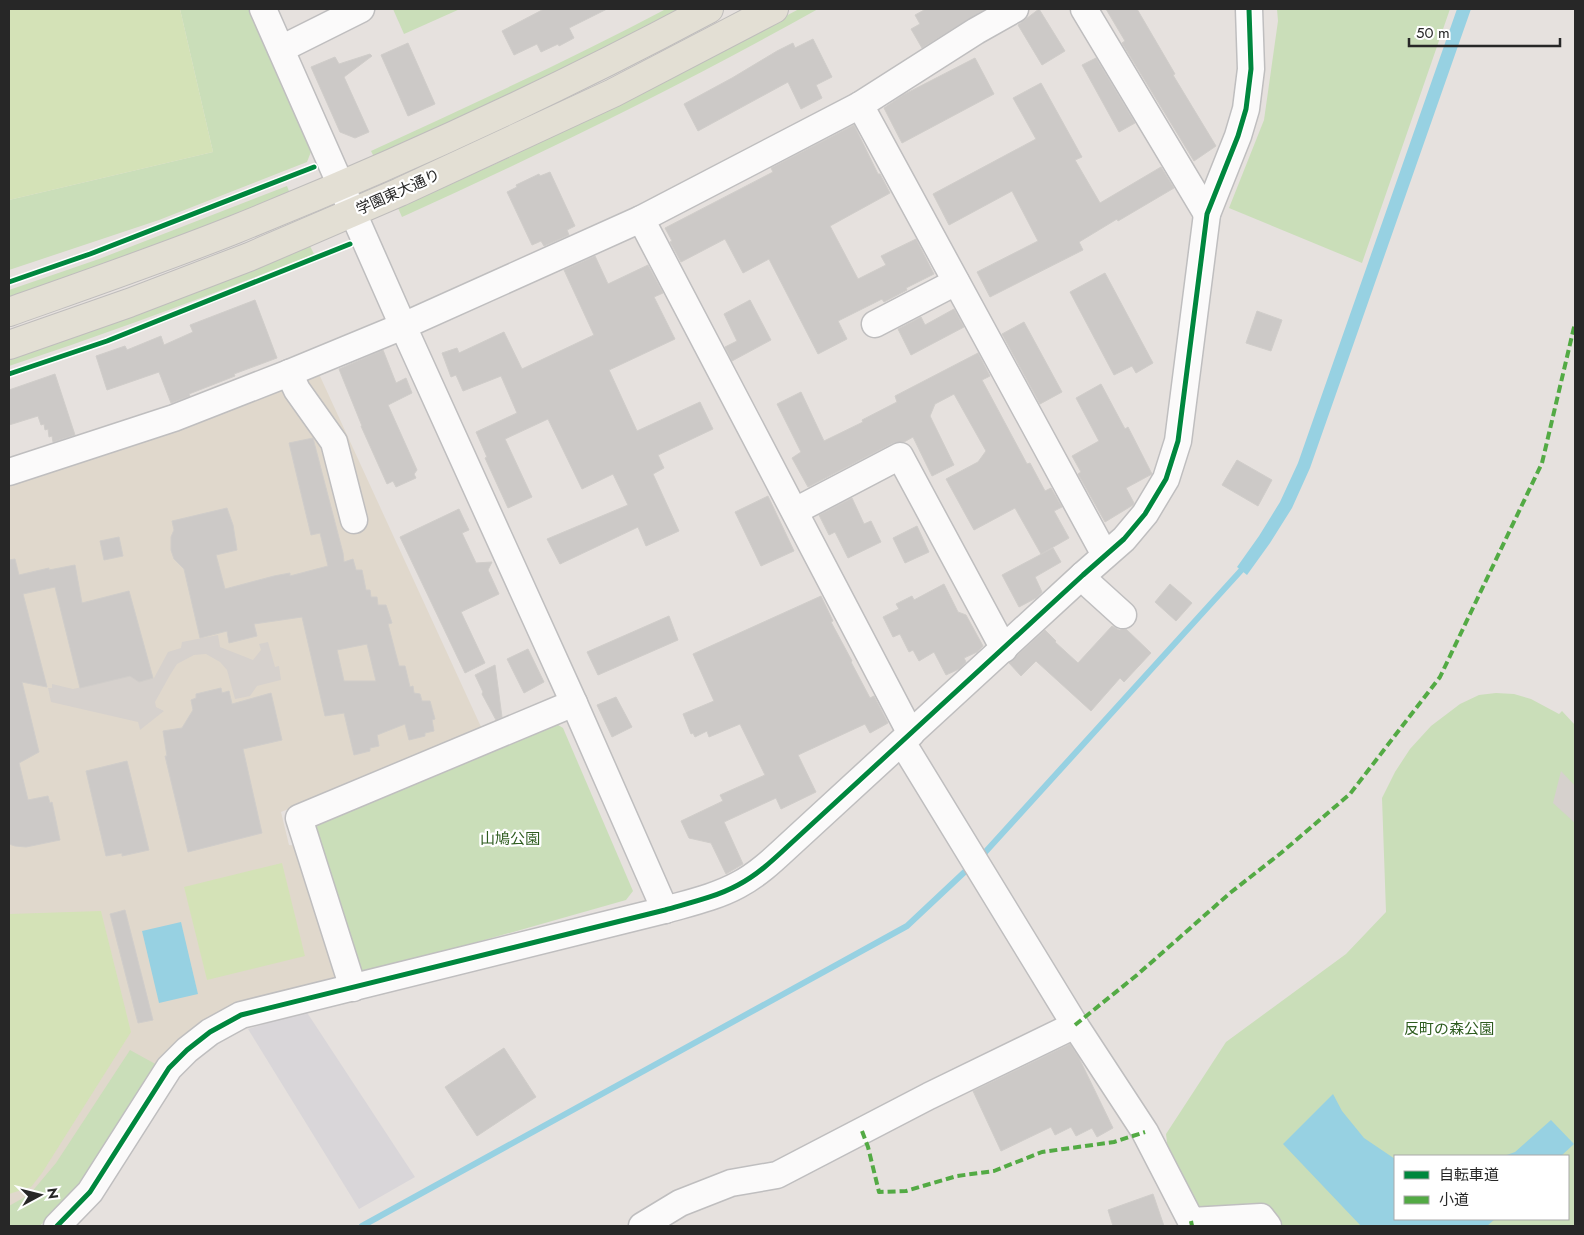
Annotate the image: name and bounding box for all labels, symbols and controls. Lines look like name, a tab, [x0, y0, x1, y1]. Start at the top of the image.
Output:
scale bar	[1409, 15, 1560, 47]
text: 50 m	[1416, 22, 1450, 44]
street label: 学園東大通り	[352, 164, 444, 220]
park label: 山鳩公園	[480, 828, 540, 850]
park label: 反町の森公園	[1404, 1018, 1494, 1040]
legend	[1394, 1155, 1569, 1220]
text: 自転車道	[1439, 1164, 1499, 1186]
north arrow	[15, 1170, 65, 1220]
text: N	[42, 1187, 64, 1200]
text: 小道	[1439, 1189, 1469, 1211]

